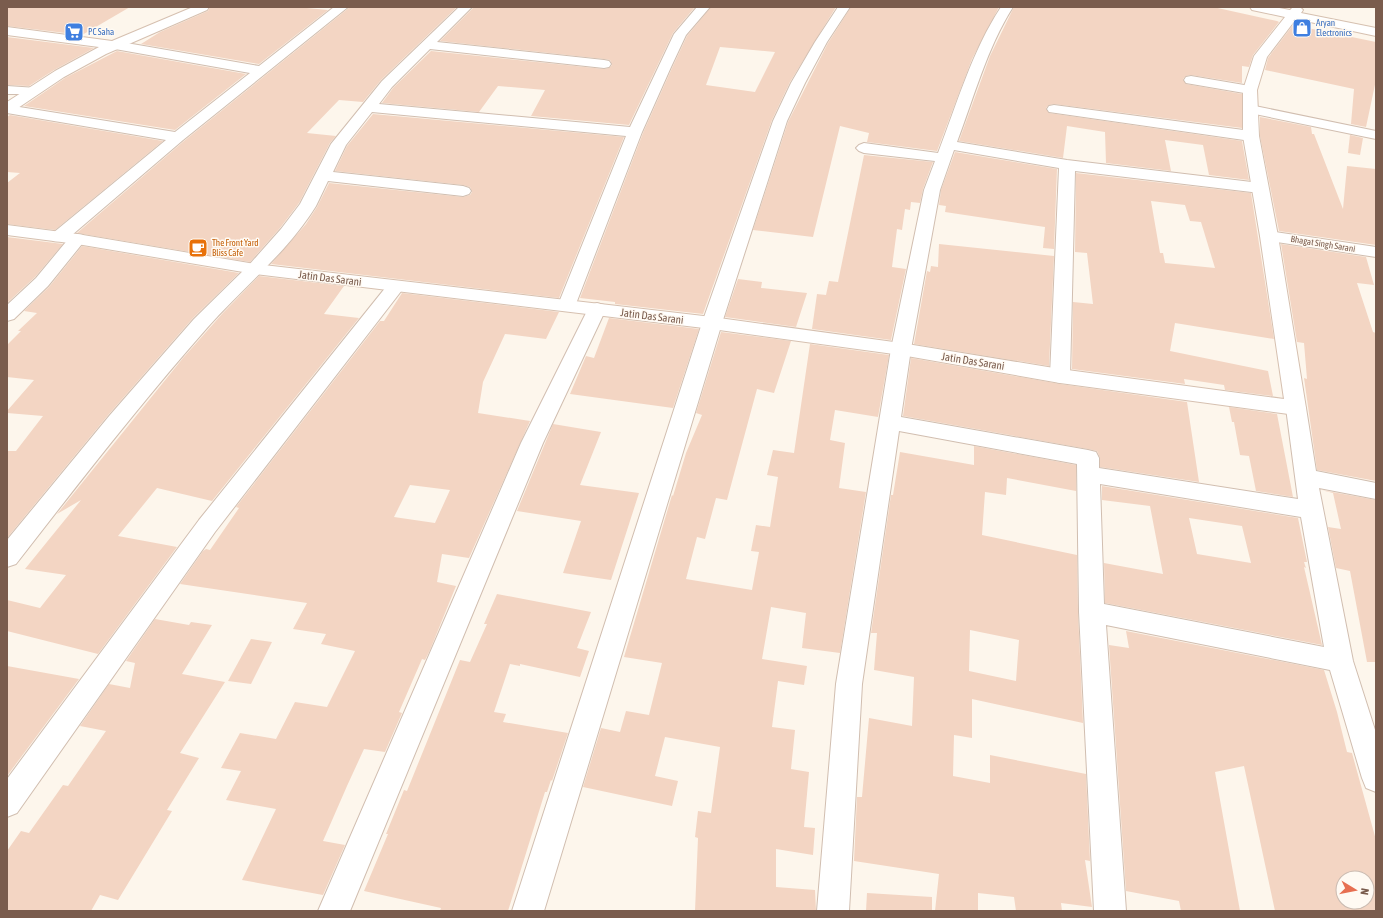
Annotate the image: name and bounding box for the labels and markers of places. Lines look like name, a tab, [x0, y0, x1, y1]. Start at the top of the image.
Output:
shop icon: Aryan Electronics	[1291, 17, 1313, 39]
place label: Aryan Electronics	[1316, 18, 1352, 38]
supermarket icon: PC Saha	[63, 21, 85, 43]
place label: PC Saha	[88, 27, 114, 37]
cafe icon: The Front Yard Bliss Cafe	[187, 237, 209, 259]
place label: The Front Yard Bliss Cafe	[212, 238, 259, 258]

